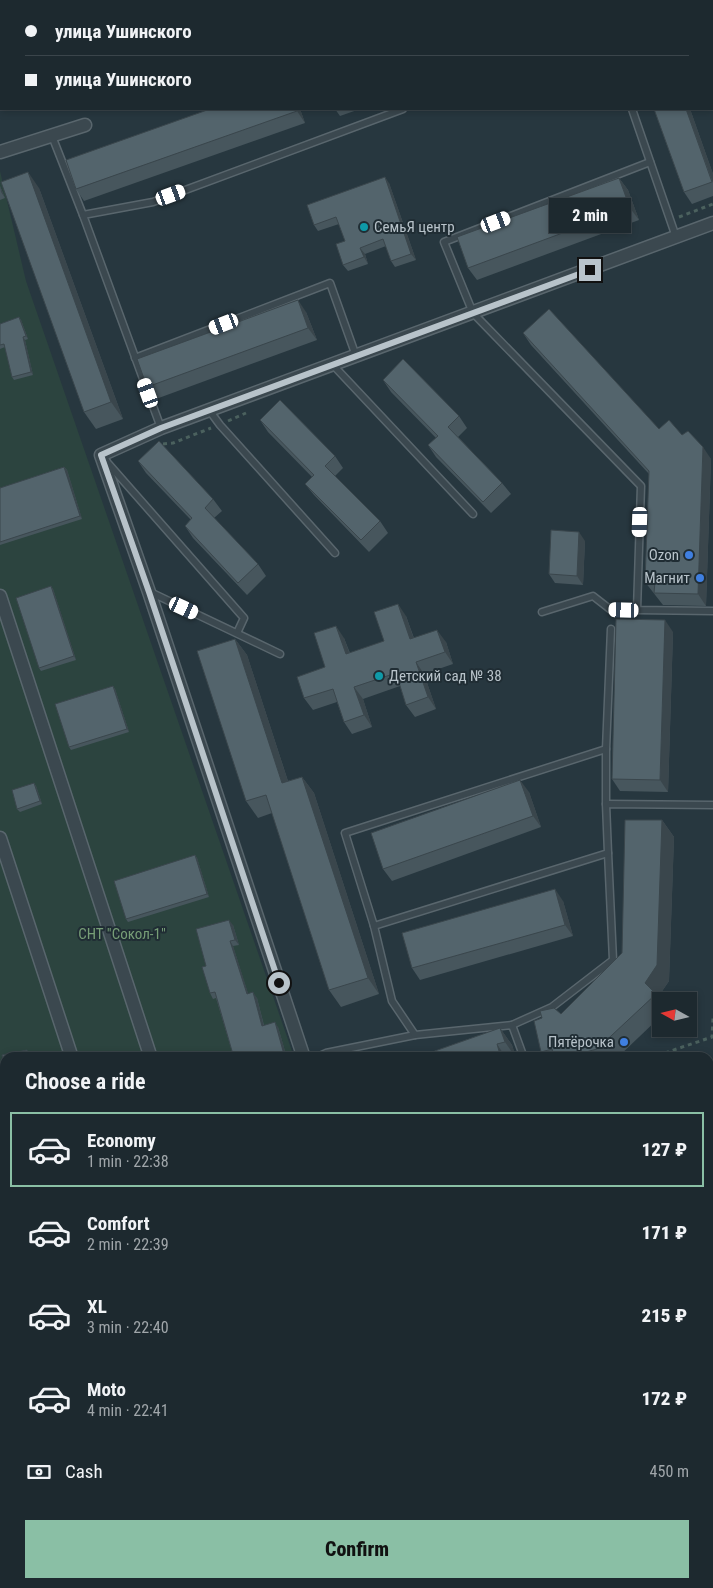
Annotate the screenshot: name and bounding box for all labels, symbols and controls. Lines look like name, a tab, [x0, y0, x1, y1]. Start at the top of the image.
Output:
text: улица Ушинского	[55, 20, 192, 43]
text: улица Ушинского	[55, 68, 192, 91]
car	[154, 183, 187, 207]
callout: 2 min	[549, 198, 631, 232]
text: 2 min	[572, 206, 608, 225]
car	[479, 210, 512, 234]
place label: СемьЯ центр	[374, 218, 455, 236]
marker: СемьЯ центр	[358, 221, 370, 233]
route end	[579, 259, 601, 281]
car	[207, 312, 240, 336]
car	[135, 376, 160, 410]
car	[631, 507, 648, 537]
place label: Ozon	[649, 546, 679, 564]
marker: Ozon	[683, 549, 695, 561]
place label: Магнит	[644, 569, 690, 587]
marker: Магнит	[694, 572, 706, 584]
car	[167, 595, 200, 621]
car	[608, 602, 639, 618]
place label: Детский сад № 38	[389, 667, 502, 685]
marker: Детский сад № 38	[373, 670, 385, 682]
park label: СНТ "Сокол-1"	[78, 925, 166, 943]
route start	[268, 972, 290, 994]
north arrow	[652, 992, 698, 1038]
map controls	[652, 992, 697, 1037]
place label: Пятёрочка	[548, 1033, 614, 1051]
marker: Пятёрочка	[618, 1036, 630, 1048]
text: Choose a ride	[25, 1069, 146, 1094]
icon: car	[27, 1127, 72, 1172]
text: Economy	[87, 1129, 156, 1152]
text: 127 ₽	[642, 1138, 687, 1161]
text: 1 min · 22:38	[87, 1152, 169, 1171]
icon: car	[27, 1210, 72, 1255]
text: Comfort	[87, 1212, 150, 1235]
text: 171 ₽	[642, 1221, 687, 1244]
text: 2 min · 22:39	[87, 1235, 169, 1254]
icon: car	[27, 1293, 72, 1338]
text: XL	[87, 1295, 107, 1318]
text: 215 ₽	[642, 1304, 687, 1327]
text: 3 min · 22:40	[87, 1318, 169, 1337]
icon: car	[27, 1376, 72, 1421]
text: Moto	[87, 1378, 126, 1401]
text: 172 ₽	[642, 1387, 687, 1410]
text: 4 min · 22:41	[87, 1401, 169, 1420]
icon: cash	[25, 1458, 53, 1486]
text: Cash	[65, 1460, 103, 1483]
text: 450 m	[650, 1462, 689, 1481]
button: Confirm	[25, 1520, 689, 1578]

